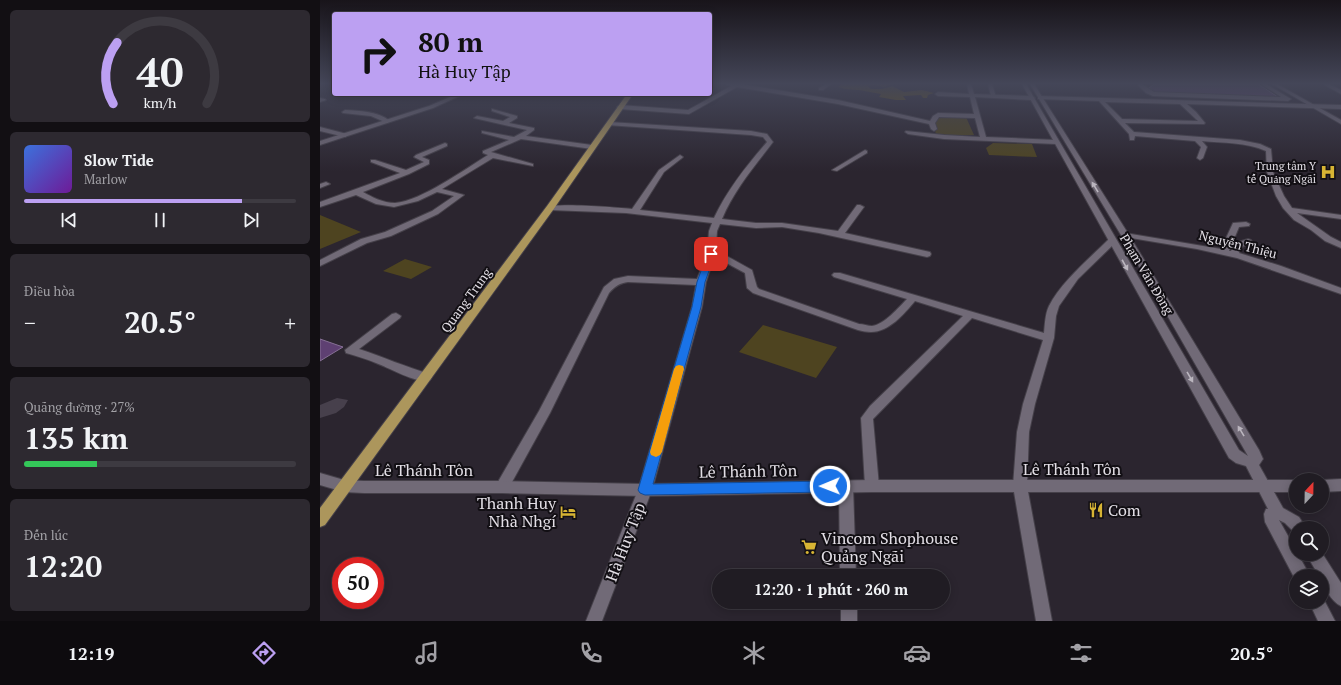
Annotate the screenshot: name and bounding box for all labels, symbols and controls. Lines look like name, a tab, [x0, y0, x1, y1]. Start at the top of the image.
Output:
text: 80 m	[418, 23, 483, 60]
icon: right	[352, 28, 404, 80]
text: 40	[136, 44, 184, 99]
text: Hà Huy Tập	[418, 59, 511, 83]
text: km/h	[144, 93, 177, 112]
text: Slow Tide	[84, 150, 154, 170]
place label: Trung tâm Y tế Quảng Ngãi	[1247, 159, 1317, 186]
hospital icon: Trung tâm Y tế Quảng Ngãi	[1319, 163, 1337, 181]
text: Marlow	[84, 170, 127, 188]
one-way arrow	[1092, 181, 1099, 193]
icon: previous	[58, 209, 80, 231]
icon: pause	[149, 209, 171, 231]
icon: next	[240, 209, 262, 231]
street label: Nguyễn Thiệu	[1197, 226, 1279, 263]
street label: Phạm Văn Đồng	[1116, 230, 1178, 318]
pin	[694, 237, 728, 271]
icon: arrive	[700, 243, 722, 265]
one-way arrow	[1122, 259, 1129, 271]
street label: Quang Trung	[436, 264, 496, 336]
text: Điều hòa	[24, 282, 75, 300]
text: 20.5°	[124, 302, 196, 342]
text: −	[24, 308, 36, 337]
text: +	[284, 308, 296, 337]
one-way arrow	[1186, 372, 1193, 383]
text: Quãng đường · 27%	[24, 398, 135, 416]
text: 135 km	[24, 418, 128, 458]
one-way arrow	[1237, 425, 1244, 437]
street label: Lê Thánh Tôn	[1023, 458, 1122, 480]
street label: Lê Thánh Tôn	[375, 459, 474, 481]
street label: Lê Thánh Tôn	[699, 459, 798, 483]
position arrow	[809, 465, 851, 507]
north arrow	[1289, 473, 1329, 513]
map controls	[1289, 473, 1329, 609]
place label: Thanh Huy Nhà Nhgí	[477, 492, 557, 532]
place label: Com	[1108, 499, 1141, 521]
street label: Hà Huy Tập	[600, 500, 650, 584]
restaurant icon: Com	[1087, 501, 1105, 519]
hotel icon: Thanh Huy Nhà Nhgí	[559, 503, 577, 521]
button: search	[1289, 521, 1329, 561]
text: Đến lúc	[24, 526, 68, 544]
place label: Vincom Shophouse Quảng Ngãi	[821, 527, 958, 567]
supermarket icon: Vincom Shophouse Quảng Ngãi	[800, 538, 818, 556]
text: 12:20	[24, 546, 102, 586]
speed limit sign: 50	[332, 557, 384, 609]
button: layers	[1289, 569, 1329, 609]
text: 12:20 · 1 phút · 260 m	[754, 579, 908, 599]
icon: directions	[250, 639, 278, 667]
icon: music	[413, 639, 441, 667]
icon: phone	[577, 639, 605, 667]
icon: climate	[740, 639, 768, 667]
icon: car	[903, 639, 931, 667]
icon: filters	[1067, 639, 1095, 667]
text: 12:19	[68, 641, 115, 665]
text: 20.5°	[1230, 641, 1273, 665]

